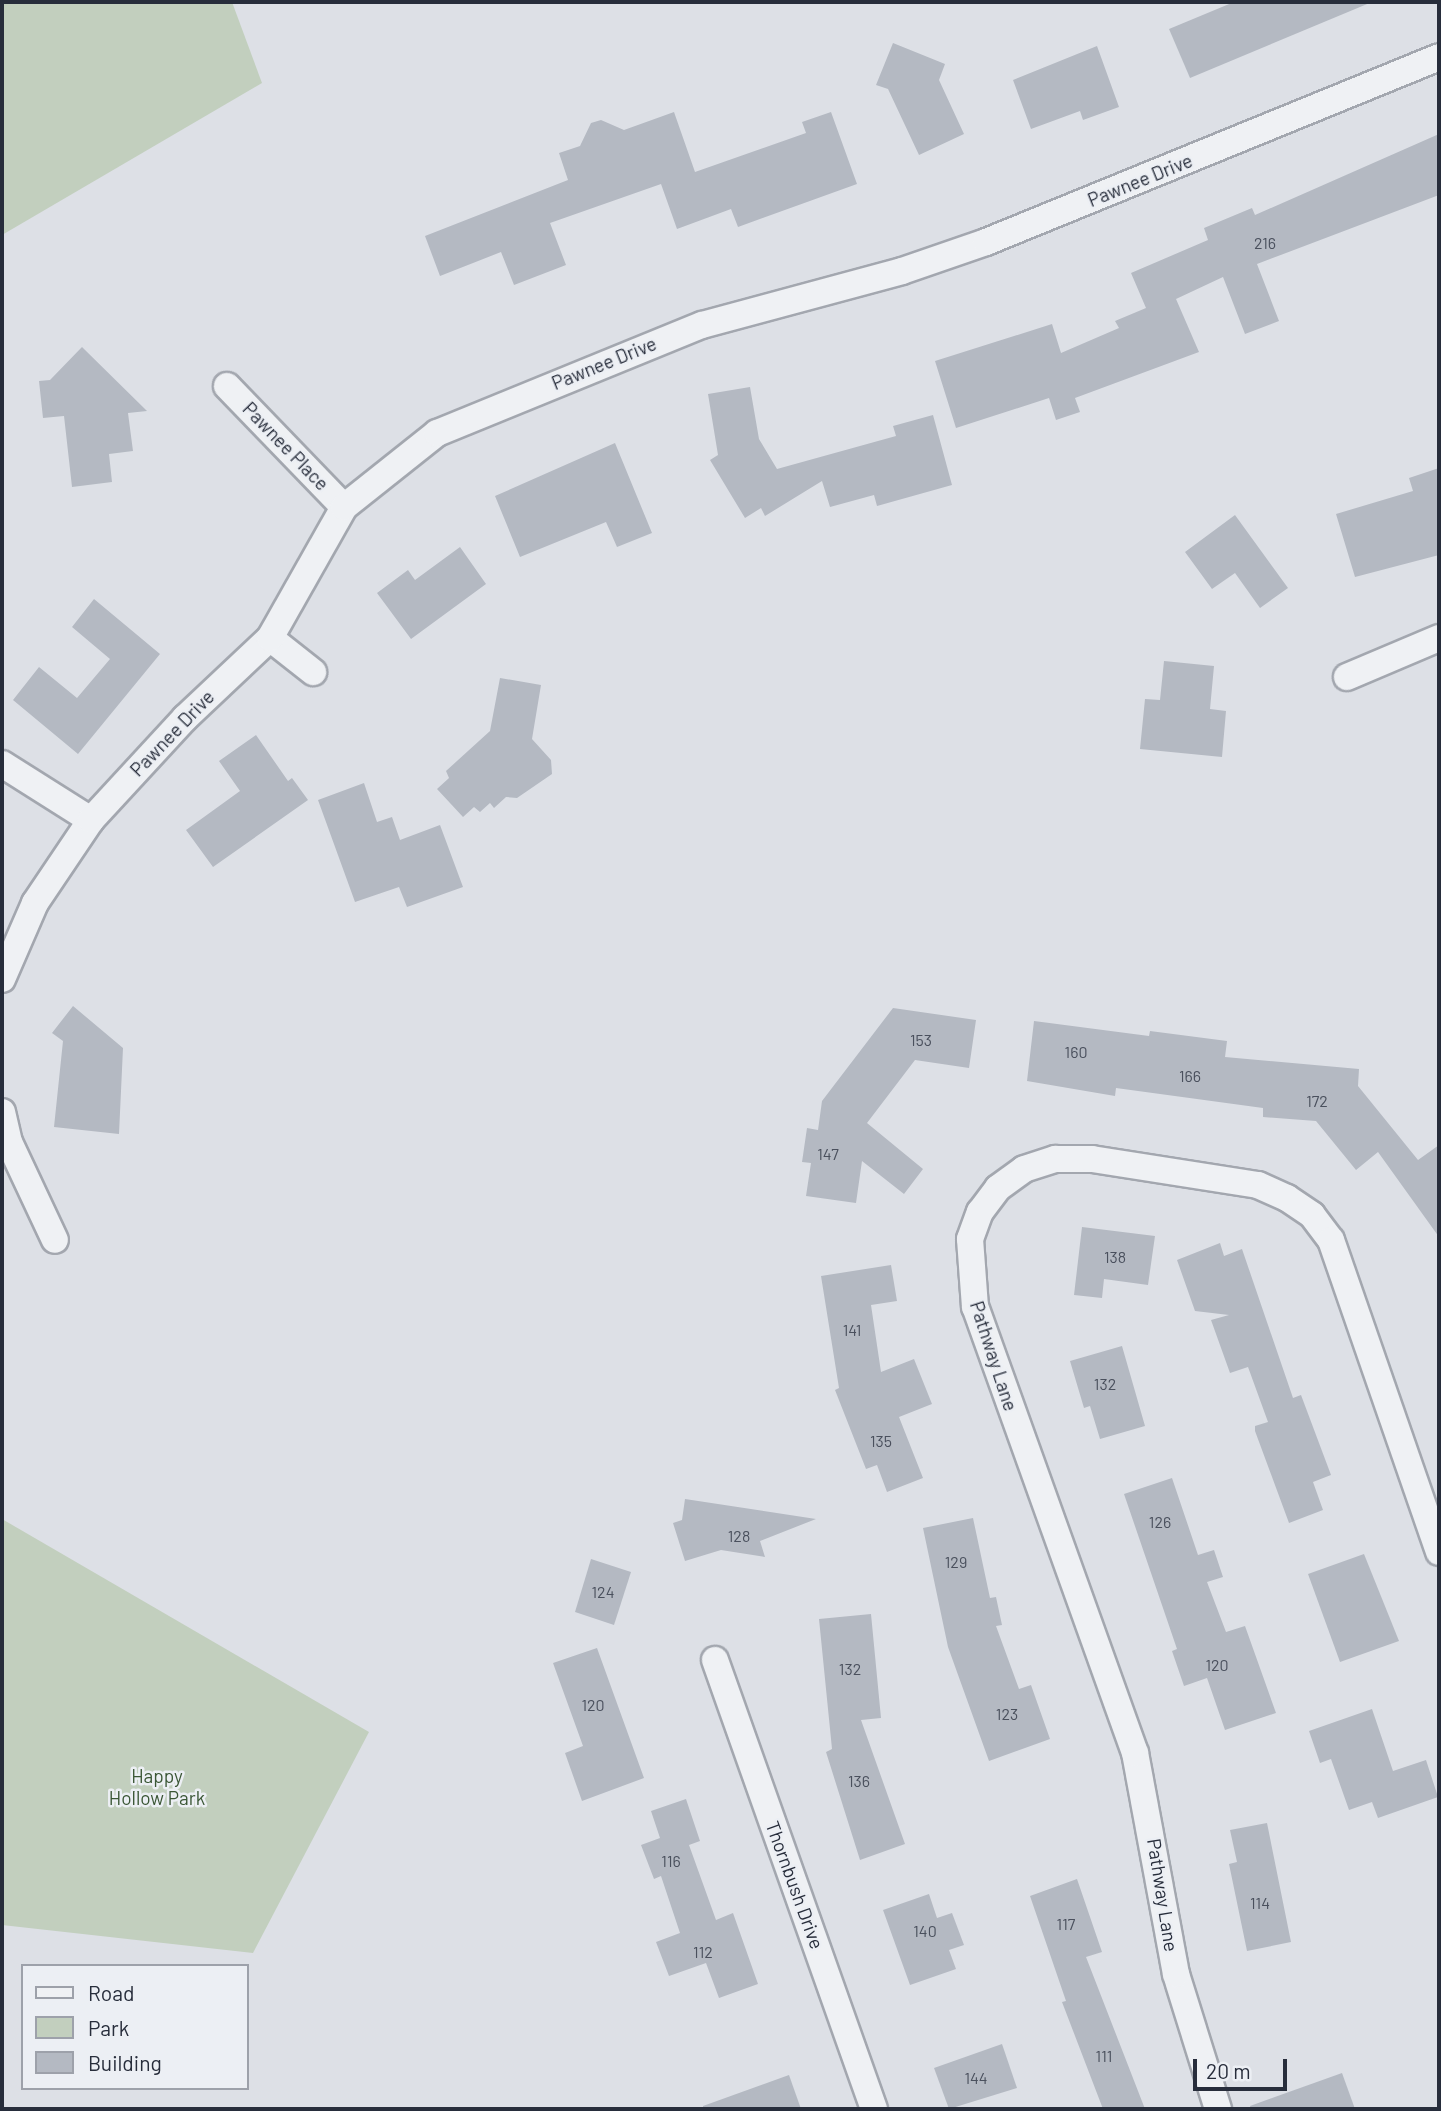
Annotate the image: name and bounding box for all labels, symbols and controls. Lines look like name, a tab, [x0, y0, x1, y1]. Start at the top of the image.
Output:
street label: Pawnee Drive	[1084, 149, 1196, 211]
house number: 216	[1254, 233, 1276, 253]
street label: Pawnee Drive	[548, 332, 660, 394]
street label: Pawnee Place	[238, 397, 334, 495]
street label: Pawnee Drive	[125, 685, 219, 781]
house number: 153	[910, 1030, 932, 1050]
house number: 160	[1065, 1042, 1087, 1062]
house number: 166	[1179, 1066, 1201, 1086]
house number: 172	[1306, 1091, 1328, 1111]
house number: 147	[817, 1144, 839, 1164]
house number: 138	[1104, 1247, 1126, 1267]
street label: Pathway Lane	[966, 1298, 1022, 1414]
house number: 141	[843, 1320, 861, 1340]
house number: 132	[1094, 1374, 1116, 1394]
house number: 135	[870, 1431, 892, 1451]
house number: 126	[1149, 1512, 1171, 1532]
house number: 128	[728, 1526, 750, 1546]
house number: 129	[945, 1552, 967, 1572]
house number: 124	[592, 1582, 614, 1602]
house number: 120	[1205, 1655, 1229, 1675]
house number: 132	[839, 1659, 861, 1679]
house number: 120	[581, 1695, 605, 1715]
house number: 123	[996, 1704, 1018, 1724]
park label: Happy Hollow Park	[109, 1765, 205, 1809]
house number: 136	[848, 1771, 870, 1791]
street label: Thornbush Drive	[761, 1818, 829, 1952]
street label: Pathway Lane	[1143, 1837, 1183, 1953]
house number: 116	[661, 1851, 681, 1871]
house number: 114	[1250, 1893, 1270, 1913]
house number: 117	[1057, 1914, 1075, 1934]
house number: 140	[913, 1921, 937, 1941]
house number: 112	[693, 1942, 713, 1962]
legend	[21, 1964, 248, 2090]
text: Road	[88, 1980, 134, 2005]
text: Park	[88, 2015, 129, 2040]
scale bar	[1196, 2044, 1290, 2088]
house number: 111	[1096, 2046, 1112, 2066]
text: Building	[88, 2050, 162, 2075]
text: 20 m	[1206, 2058, 1251, 2083]
house number: 144	[964, 2068, 988, 2088]

